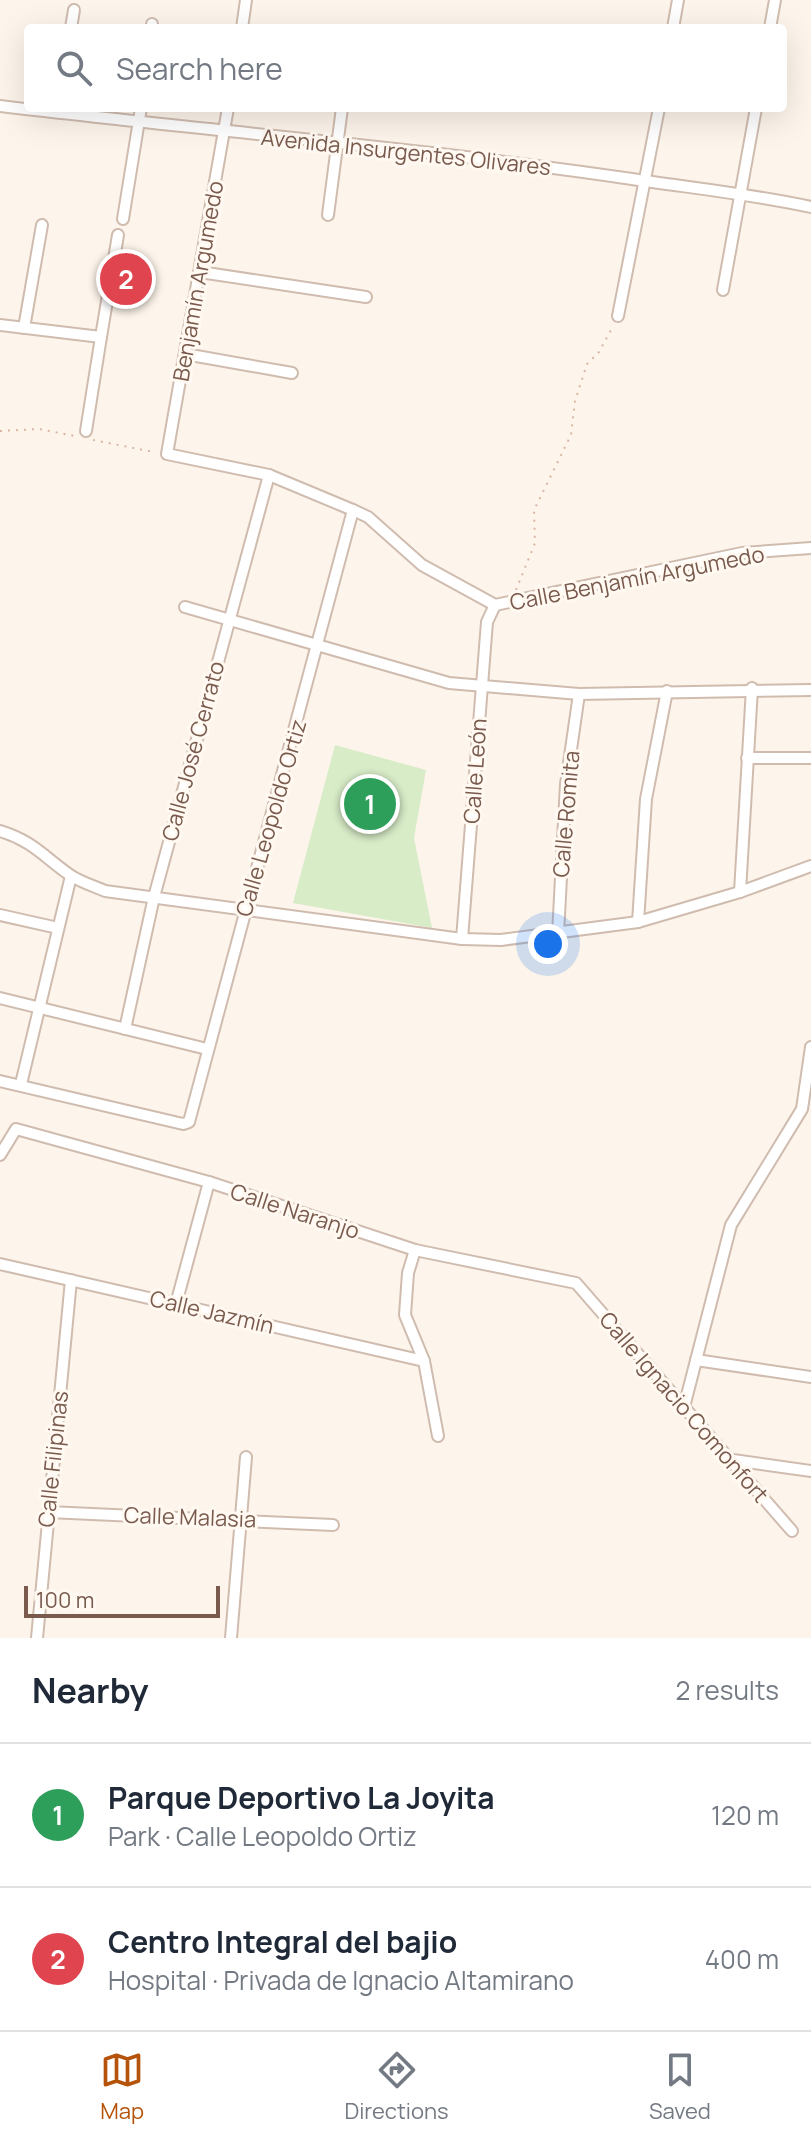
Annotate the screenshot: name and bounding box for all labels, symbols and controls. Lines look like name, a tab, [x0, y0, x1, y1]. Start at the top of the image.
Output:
search box	[24, 24, 787, 112]
icon: search	[52, 46, 96, 90]
text: Search here	[116, 48, 283, 89]
street label: Avenida Insurgentes Olivares	[260, 122, 552, 182]
street label: Benjamín Argumedo	[166, 178, 230, 384]
pin: 2	[100, 249, 152, 309]
street label: Calle Benjamín Argumedo	[507, 539, 767, 617]
street label: Calle José Cerrato	[155, 658, 231, 844]
street label: Calle Leopoldo Ortiz	[229, 716, 313, 920]
street label: Calle León	[456, 717, 494, 825]
street label: Calle Romita	[546, 749, 586, 879]
pin: 1	[344, 774, 396, 834]
your location	[528, 924, 568, 964]
street label: Calle Naranjo	[227, 1176, 363, 1246]
street label: Calle Jazmín	[147, 1283, 277, 1341]
street label: Calle Ignacio Comonfort	[593, 1305, 775, 1509]
street label: Calle Filipinas	[31, 1389, 75, 1529]
street label: Calle Malasia	[123, 1500, 257, 1534]
scale bar	[24, 1582, 220, 1618]
text: 100 m	[36, 1585, 94, 1615]
text: Nearby	[32, 1667, 148, 1713]
text: 2 results	[675, 1672, 779, 1708]
text: Parque Deportivo La Joyita	[108, 1777, 495, 1818]
text: 1	[52, 1797, 64, 1833]
text: 120 m	[711, 1797, 779, 1833]
text: Park · Calle Leopoldo Ortiz	[108, 1818, 417, 1854]
text: Centro Integral del bajio	[108, 1921, 457, 1962]
text: 2	[50, 1941, 66, 1977]
text: 400 m	[705, 1941, 779, 1977]
text: Hospital · Privada de Ignacio Altamirano	[108, 1962, 574, 1998]
tab: Map	[100, 2048, 144, 2126]
tab: Directions	[344, 2048, 449, 2126]
tab: Saved	[649, 2048, 711, 2126]

